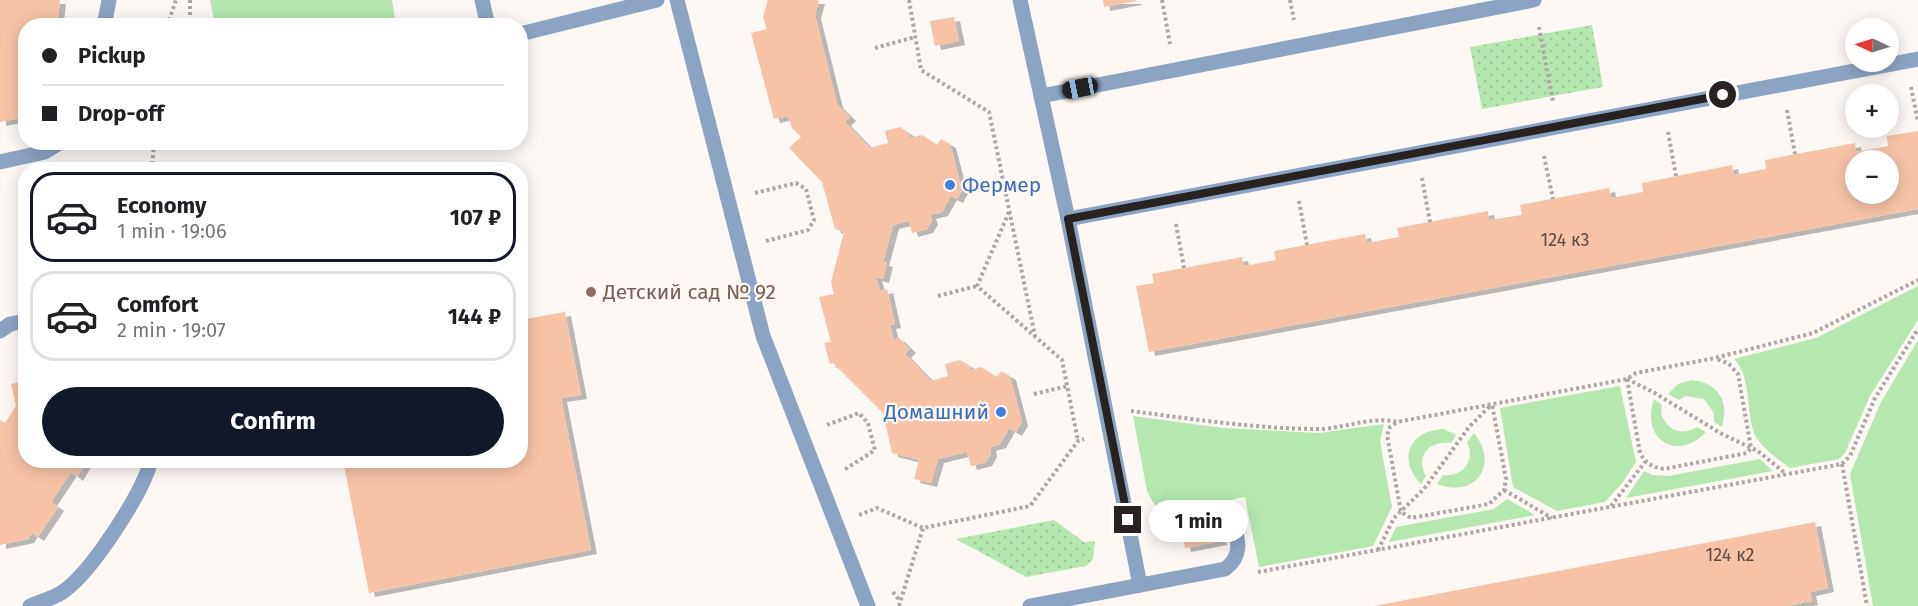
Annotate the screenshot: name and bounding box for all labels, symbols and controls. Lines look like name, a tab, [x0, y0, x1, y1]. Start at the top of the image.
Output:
north arrow	[1845, 18, 1899, 72]
map controls	[1845, 18, 1899, 204]
text: Pickup	[78, 42, 146, 69]
car	[1061, 76, 1099, 100]
route start	[1709, 81, 1736, 108]
button: +	[1845, 84, 1899, 138]
text: Drop-off	[78, 100, 164, 127]
button: −	[1845, 150, 1899, 204]
place label: Фермер	[962, 172, 1041, 198]
marker: Фермер	[943, 178, 957, 192]
icon: car	[45, 190, 99, 244]
text: Economy	[117, 192, 206, 219]
text: 107 ₽	[450, 204, 501, 231]
text: 1 min · 19:06	[117, 219, 227, 243]
house number: 124 к3	[1541, 229, 1589, 251]
place label: Детский сад № 92	[602, 279, 776, 305]
marker: Детский сад № 92	[584, 285, 598, 299]
icon: car	[45, 289, 99, 343]
text: Comfort	[117, 291, 198, 318]
text: 144 ₽	[448, 303, 501, 330]
text: 2 min · 19:07	[117, 318, 226, 342]
button: Confirm	[42, 387, 504, 456]
place label: Домашний	[883, 399, 989, 425]
marker: Домашний	[994, 405, 1008, 419]
callout: 1 min	[1149, 499, 1248, 541]
route end	[1114, 506, 1141, 533]
text: 1 min	[1174, 509, 1223, 533]
house number: 124 к2	[1706, 544, 1754, 566]

